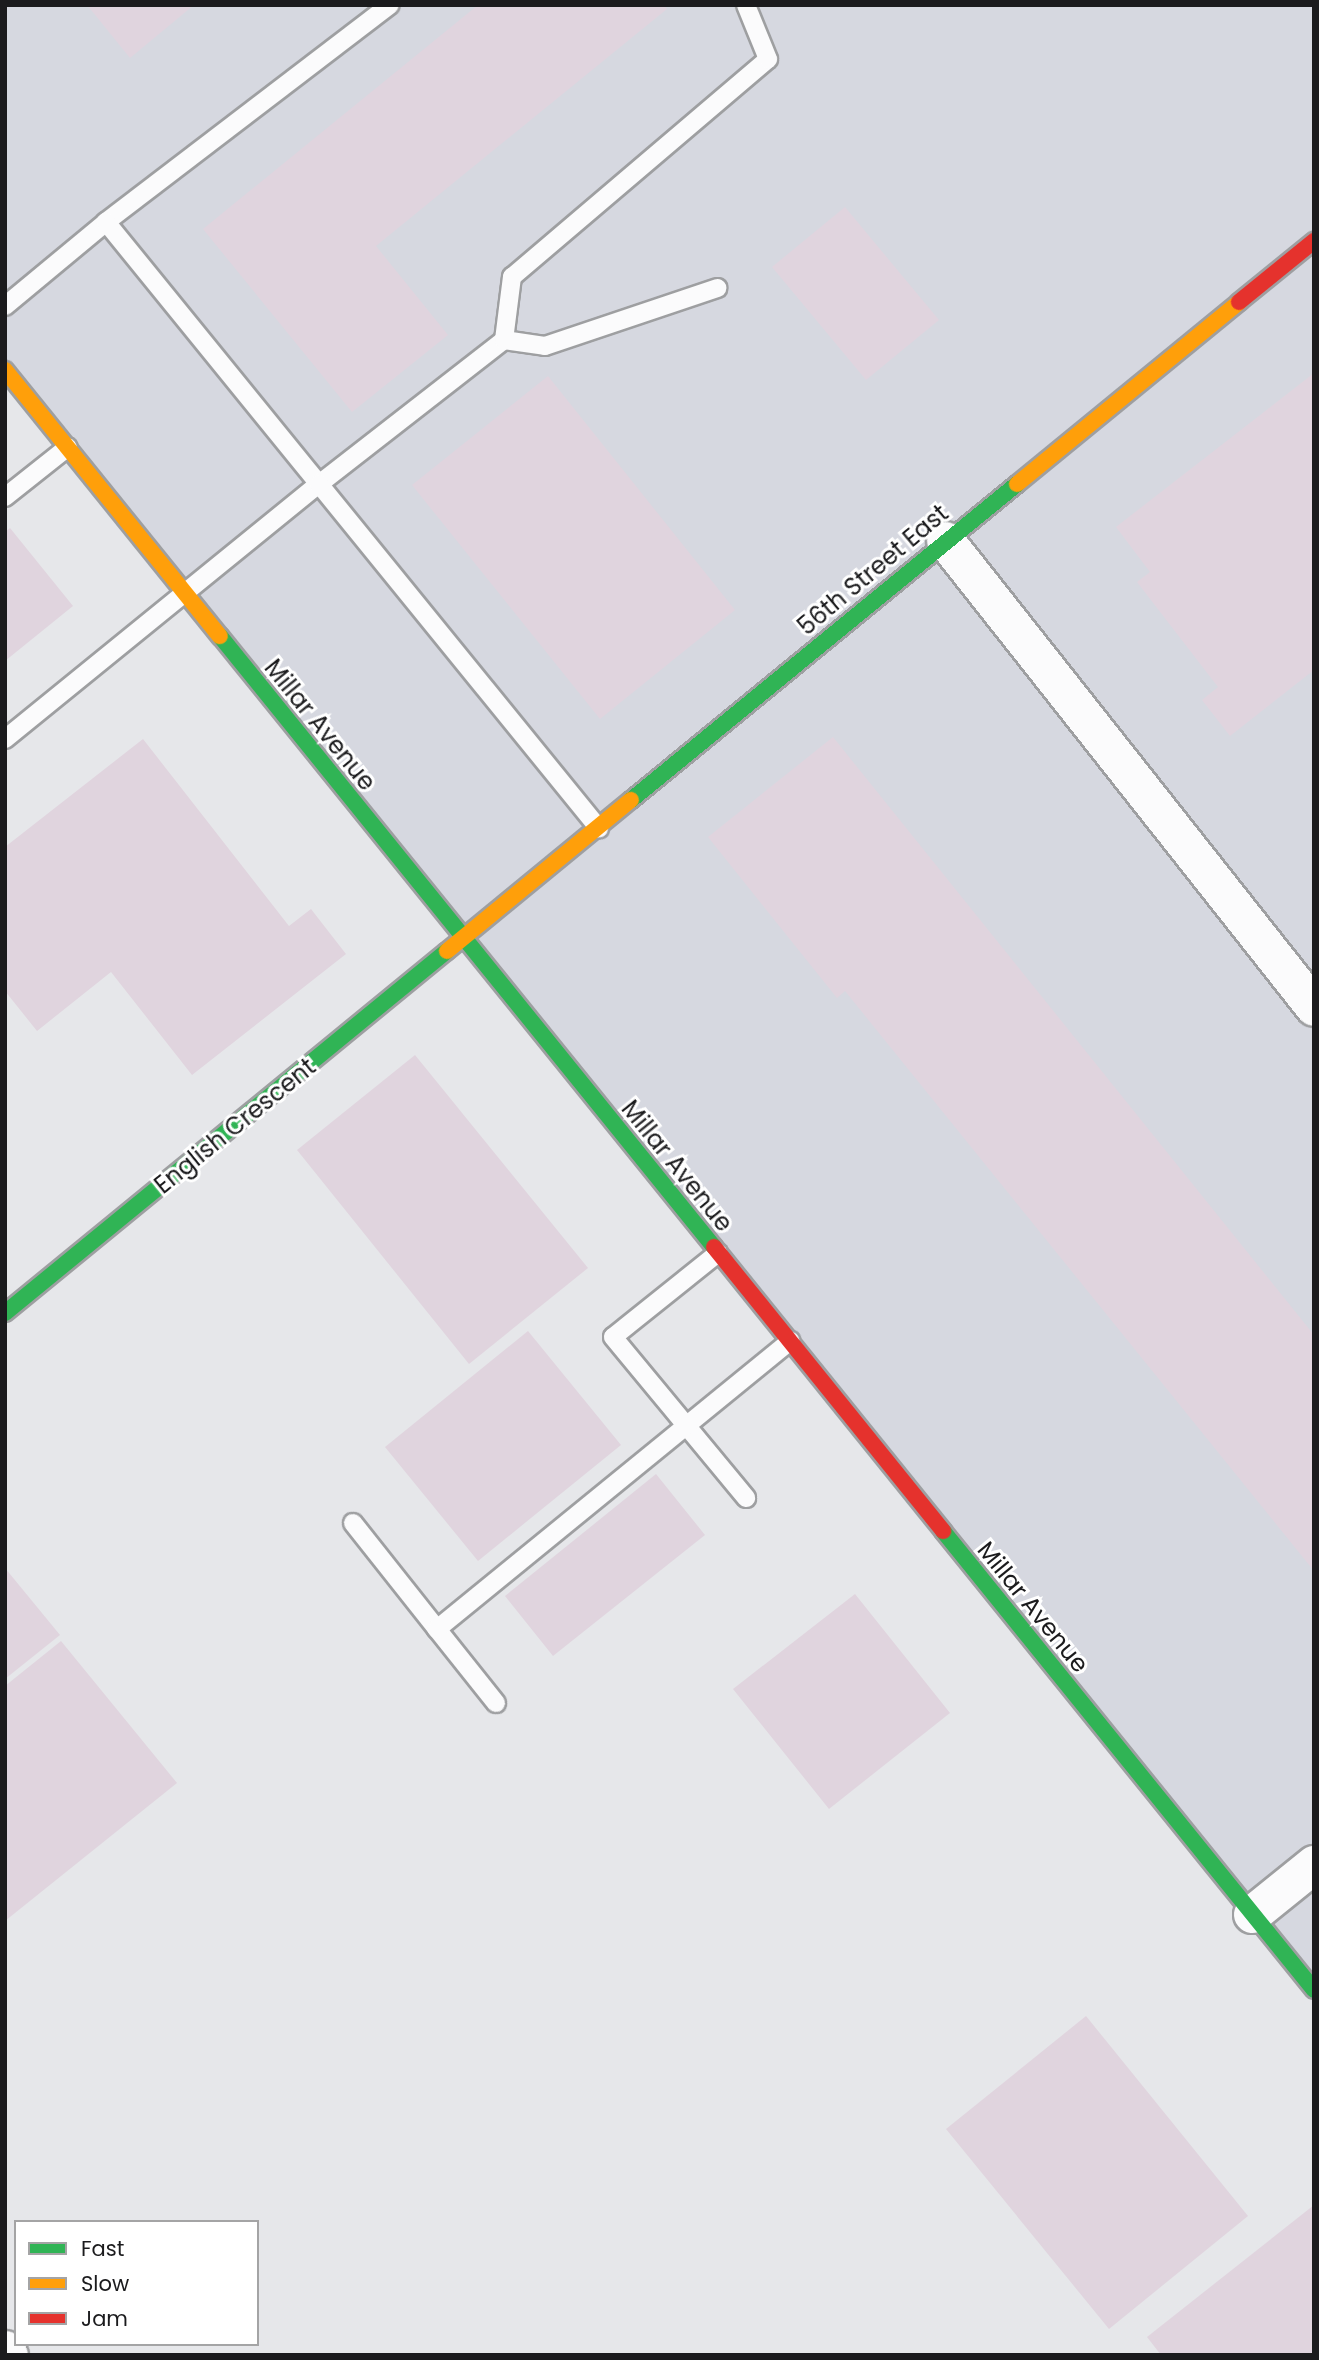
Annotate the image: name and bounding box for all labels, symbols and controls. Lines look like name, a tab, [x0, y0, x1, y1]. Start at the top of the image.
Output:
street label: 56th Street East	[792, 499, 954, 641]
street label: Millar Avenue	[258, 654, 382, 796]
street label: English Crescent	[149, 1052, 321, 1200]
street label: Millar Avenue	[615, 1095, 739, 1237]
street label: Millar Avenue	[971, 1536, 1095, 1678]
legend	[14, 2220, 259, 2346]
text: Fast	[81, 2234, 124, 2263]
text: Slow	[81, 2269, 129, 2298]
text: Jam	[81, 2304, 128, 2333]

